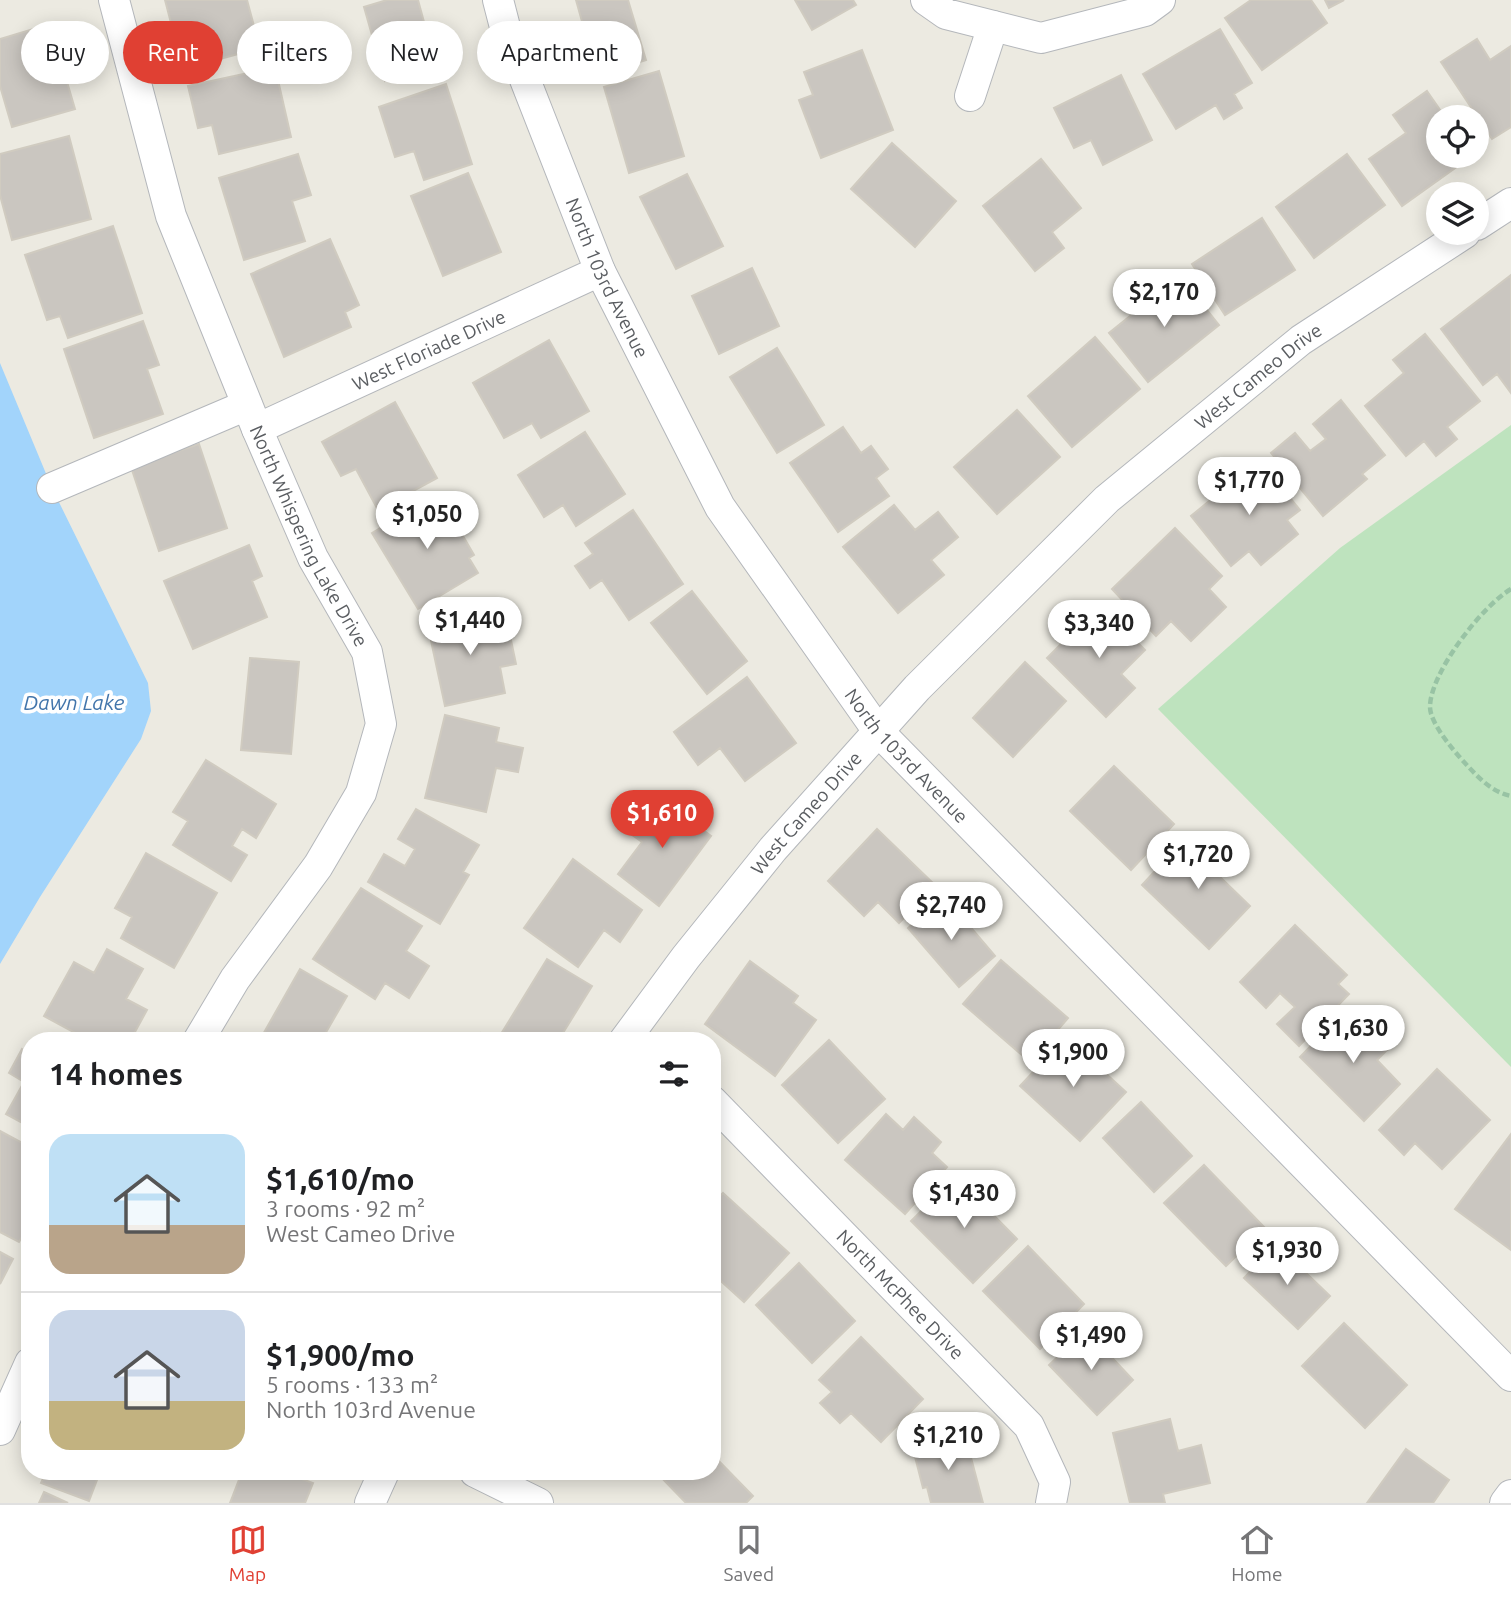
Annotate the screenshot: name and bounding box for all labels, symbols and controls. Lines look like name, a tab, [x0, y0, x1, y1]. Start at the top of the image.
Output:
chip: Buy	[21, 21, 109, 84]
chip: Rent	[123, 21, 223, 84]
chip: Filters	[237, 21, 352, 84]
chip: New	[366, 21, 463, 84]
chip: Apartment	[477, 21, 642, 84]
map controls	[1426, 105, 1489, 245]
button: locate	[1426, 105, 1489, 168]
button: layers	[1426, 182, 1489, 245]
street label: North 103rd Avenue	[561, 195, 653, 362]
pin: $2,170	[1107, 270, 1221, 329]
text: $2,170	[1129, 279, 1199, 304]
street label: West Floriade Drive	[348, 305, 509, 395]
street label: West Cameo Drive	[1190, 319, 1326, 434]
street label: North Whispering Lake Drive	[246, 422, 373, 650]
pin: $1,770	[1192, 458, 1306, 517]
text: $1,770	[1214, 467, 1284, 492]
pin: $1,050	[370, 491, 484, 551]
text: $1,050	[392, 501, 462, 526]
pin: $1,440	[413, 598, 527, 657]
pin: $3,340	[1042, 600, 1156, 660]
text: $1,440	[435, 607, 505, 632]
text: $3,340	[1064, 610, 1134, 635]
street label: North 103rd Avenue	[841, 684, 973, 827]
water label: Dawn Lake	[24, 690, 125, 714]
street label: West Cameo Drive	[746, 747, 866, 879]
pin: $1,610	[605, 790, 719, 850]
text: $1,610	[627, 800, 697, 825]
pin: $1,720	[1141, 832, 1255, 891]
text: $1,720	[1163, 841, 1233, 866]
pin: $2,740	[894, 883, 1008, 942]
text: $2,740	[916, 892, 986, 917]
pin: $1,630	[1296, 1006, 1410, 1065]
text: $1,630	[1318, 1015, 1388, 1040]
pin: $1,900	[1016, 1030, 1130, 1089]
text: $1,900	[1038, 1039, 1108, 1064]
icon: filters	[655, 1055, 693, 1093]
text: 14 homes	[49, 1057, 183, 1091]
icon: home	[105, 1162, 189, 1246]
text: $1,610/mo	[266, 1162, 415, 1196]
pin: $1,430	[907, 1170, 1021, 1230]
text: $1,430	[929, 1180, 999, 1205]
text: 3 rooms · 92 m²	[266, 1196, 425, 1221]
text: West Cameo Drive	[266, 1221, 456, 1246]
street label: North McPhee Drive	[832, 1225, 969, 1364]
pin: $1,930	[1230, 1228, 1344, 1287]
text: $1,930	[1252, 1237, 1322, 1262]
pin: $1,490	[1034, 1312, 1148, 1372]
text: $1,490	[1056, 1322, 1126, 1347]
icon: home	[105, 1338, 189, 1422]
text: $1,900/mo	[266, 1338, 415, 1372]
text: 5 rooms · 133 m²	[266, 1372, 438, 1397]
text: North 103rd Avenue	[266, 1397, 476, 1422]
pin: $1,210	[891, 1412, 1005, 1472]
text: $1,210	[913, 1422, 983, 1447]
tab: Map	[229, 1521, 267, 1585]
tab: Saved	[724, 1521, 774, 1585]
tab: Home	[1231, 1521, 1282, 1585]

